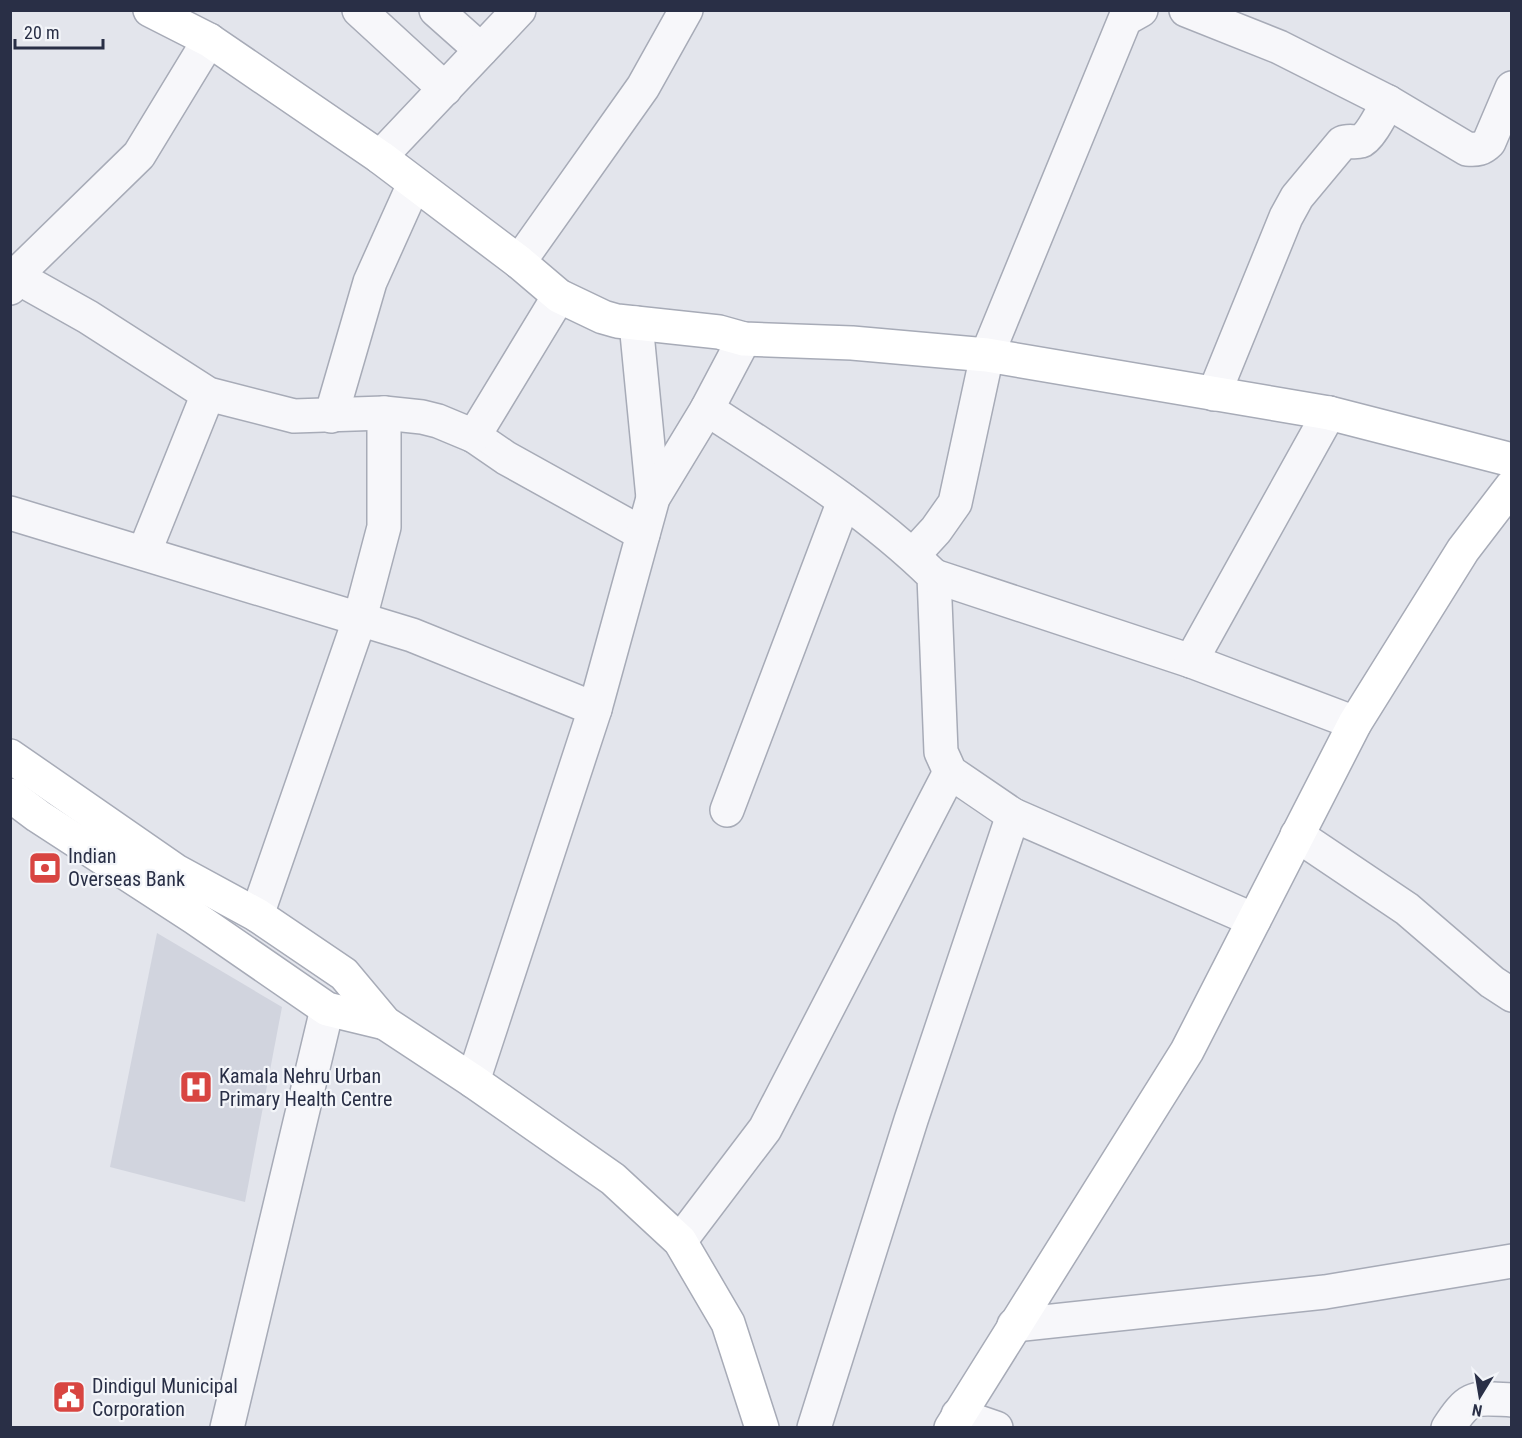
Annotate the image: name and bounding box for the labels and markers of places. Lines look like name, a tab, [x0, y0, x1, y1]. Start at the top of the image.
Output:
place label: Indian Overseas Bank	[68, 844, 185, 891]
bank icon: Indian Overseas Bank	[27, 850, 63, 886]
place label: Kamala Nehru Urban Primary Health Centre	[219, 1064, 392, 1111]
hospital icon: Kamala Nehru Urban Primary Health Centre	[178, 1069, 214, 1105]
place label: Dindigul Municipal Corporation	[92, 1374, 238, 1421]
public building icon: Dindigul Municipal Corporation	[51, 1379, 87, 1415]

